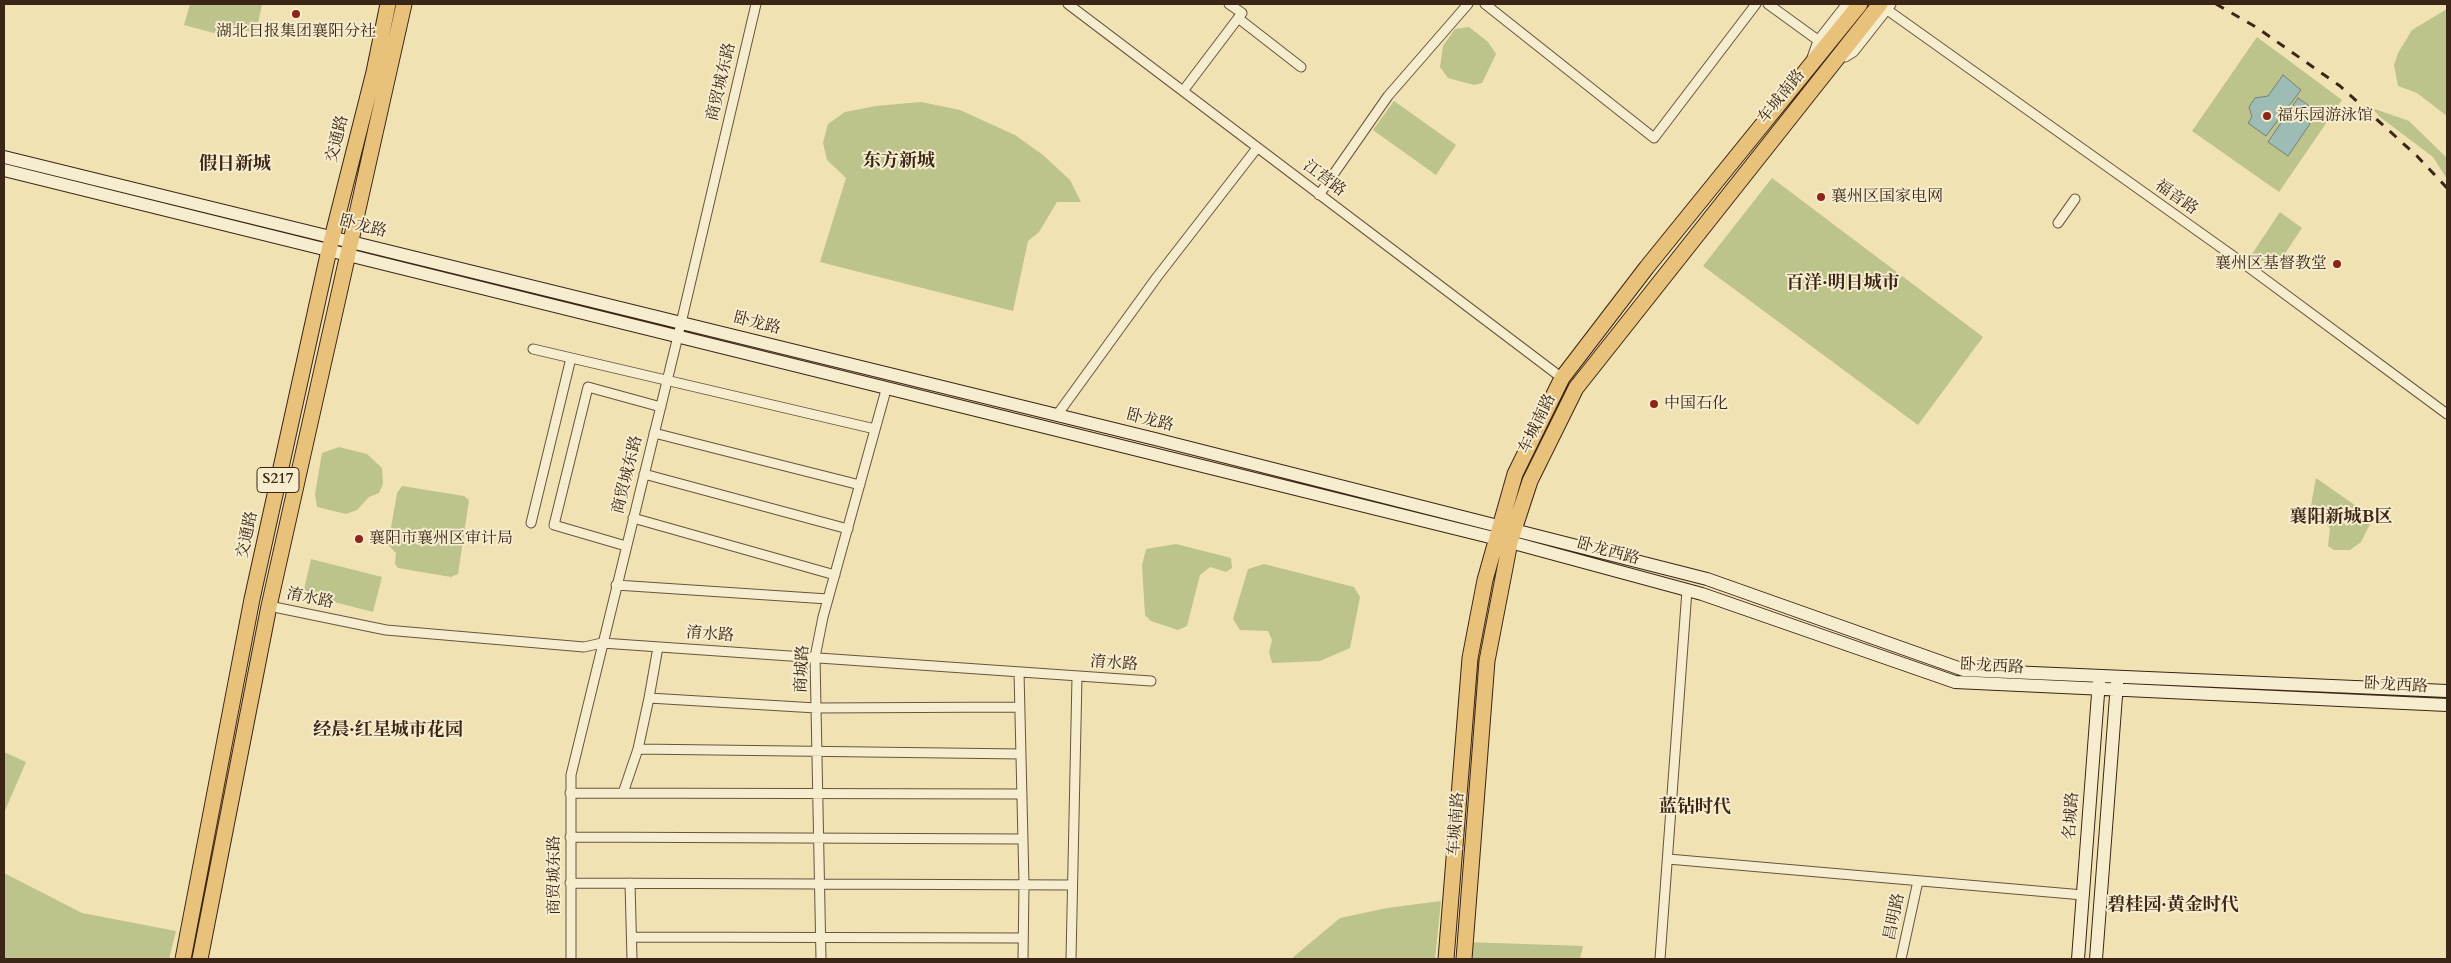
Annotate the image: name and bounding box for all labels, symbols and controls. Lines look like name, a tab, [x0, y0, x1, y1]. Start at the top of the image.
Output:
marker: 湖北日报集团襄阳分社	[290, 8, 302, 20]
place label: 湖北日报集团襄阳分社	[216, 22, 376, 42]
street label: 商贸城东路	[704, 41, 740, 123]
street label: 车城南路	[1754, 66, 1810, 128]
place label: 福乐园游泳馆	[2277, 106, 2373, 126]
marker: 福乐园游泳馆	[2261, 110, 2273, 122]
street label: 交通路	[323, 113, 353, 165]
district label: 东方新城	[863, 151, 935, 173]
district label: 假日新城	[199, 154, 271, 176]
street label: 江营路	[1299, 157, 1349, 201]
street label: 福音路	[2151, 176, 2201, 220]
place label: 襄州区国家电网	[1831, 187, 1943, 207]
marker: 襄州区国家电网	[1815, 191, 1827, 203]
street label: 卧龙路	[337, 212, 389, 242]
place label: 襄州区基督教堂	[2215, 254, 2327, 274]
marker: 襄州区基督教堂	[2331, 258, 2343, 270]
district label: 百洋·明日城市	[1786, 273, 1900, 295]
street label: 卧龙路	[731, 309, 783, 339]
street label: 车城南路	[1515, 391, 1561, 457]
place label: 中国石化	[1664, 394, 1728, 414]
marker: 中国石化	[1648, 398, 1660, 410]
street label: 卧龙路	[1124, 406, 1176, 436]
street label: 商贸城东路	[609, 434, 647, 516]
road number: S217	[257, 468, 299, 492]
district label: 襄阳新城B区	[2289, 507, 2393, 529]
street label: 交通路	[234, 510, 262, 560]
place label: 襄阳市襄州区审计局	[369, 529, 513, 549]
marker: 襄阳市襄州区审计局	[353, 533, 365, 545]
street label: 卧龙西路	[1575, 534, 1641, 570]
street label: 淯水路	[285, 585, 335, 613]
street label: 淯水路	[685, 624, 735, 646]
street label: 商城路	[792, 645, 814, 693]
street label: 淯水路	[1089, 653, 1139, 675]
street label: 卧龙西路	[1960, 656, 2024, 678]
street label: 卧龙西路	[2364, 675, 2428, 697]
district label: 经晨·红星城市花园	[313, 720, 463, 742]
street label: 车城南路	[1445, 791, 1469, 857]
street label: 名城路	[2061, 791, 2083, 841]
district label: 蓝钻时代	[1659, 797, 1731, 819]
street label: 商贸城东路	[545, 835, 565, 915]
street label: 昌明路	[1881, 892, 1909, 942]
district label: 碧桂园·黄金时代	[2107, 895, 2239, 917]

